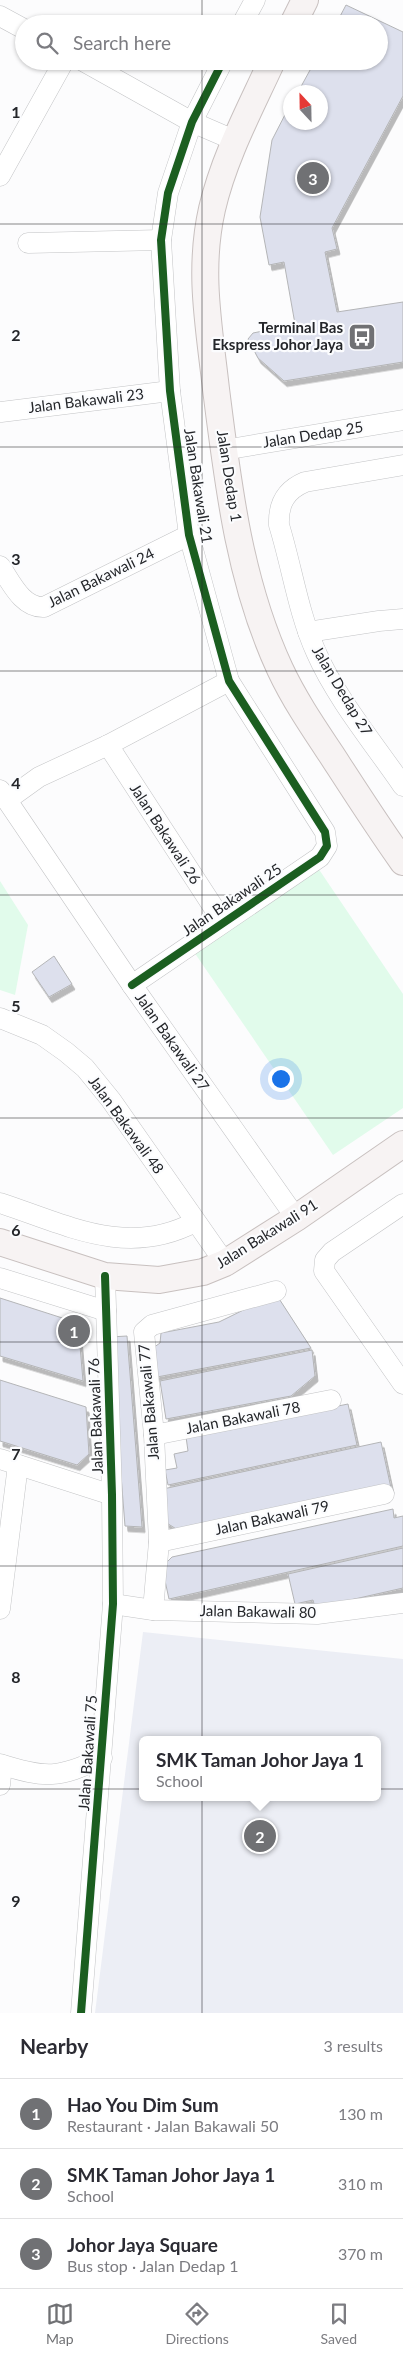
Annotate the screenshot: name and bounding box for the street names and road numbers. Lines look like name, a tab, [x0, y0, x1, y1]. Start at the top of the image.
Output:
street label: Jalan Bakawali 23	[27, 384, 145, 416]
street label: Jalan Dedap 25	[261, 417, 364, 451]
street label: Jalan Bakawali 21	[181, 427, 217, 545]
street label: Jalan Dedap 1	[214, 429, 246, 523]
street label: Jalan Bakawali 24	[44, 543, 157, 611]
street label: Jalan Dedap 27	[309, 642, 377, 739]
street label: Jalan Bakawali 26	[127, 780, 205, 887]
street label: Jalan Bakawali 25	[178, 859, 285, 939]
street label: Jalan Bakawali 27	[132, 989, 214, 1094]
street label: Jalan Bakawali 48	[85, 1072, 168, 1177]
street label: Jalan Bakawali 91	[212, 1195, 321, 1272]
street label: Jalan Bakawali 77	[134, 1343, 162, 1461]
street label: Jalan Bakawali 76	[84, 1357, 106, 1474]
street label: Jalan Bakawali 78	[184, 1397, 302, 1437]
street label: Jalan Bakawali 79	[213, 1496, 331, 1538]
street label: Jalan Bakawali 80	[200, 1601, 317, 1621]
street label: Jalan Bakawali 75	[74, 1694, 100, 1812]

